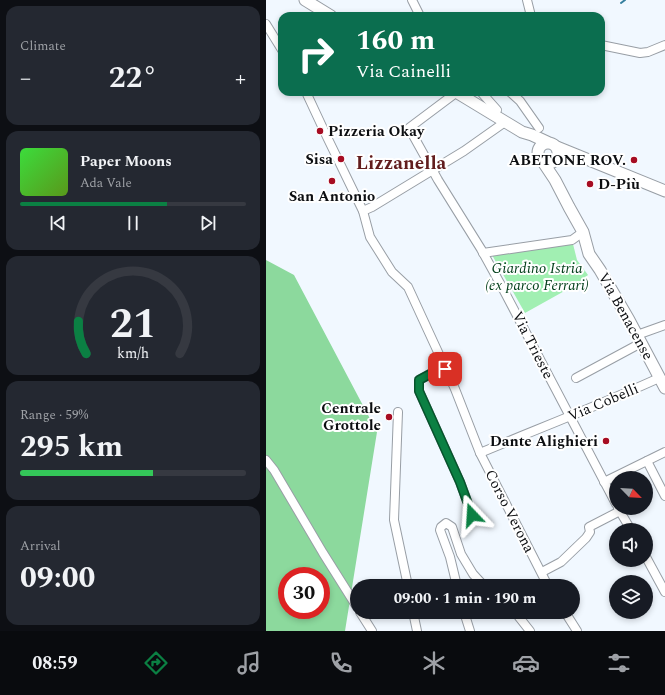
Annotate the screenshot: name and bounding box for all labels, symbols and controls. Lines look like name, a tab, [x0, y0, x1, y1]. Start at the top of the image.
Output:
text: 160 m	[356, 19, 435, 62]
icon: right	[290, 28, 342, 80]
text: Climate	[20, 36, 66, 56]
text: 22°	[109, 55, 157, 101]
text: Via Cainelli	[356, 58, 451, 85]
text: −	[20, 62, 31, 95]
text: +	[235, 62, 246, 95]
place label: Pizzeria Okay	[328, 120, 425, 143]
marker: Pizzeria Okay	[315, 126, 325, 136]
place label: Sisa	[305, 148, 333, 171]
district label: Lizzanella	[356, 149, 447, 178]
place label: ABETONE ROV.	[509, 149, 626, 172]
text: Paper Moons	[80, 150, 172, 173]
marker: Sisa	[336, 154, 346, 164]
marker: ABETONE ROV.	[629, 155, 639, 165]
text: Ada Vale	[80, 173, 132, 193]
place label: D-Più	[598, 173, 640, 196]
marker: San Antonio	[327, 176, 337, 186]
marker: D-Più	[585, 179, 595, 189]
place label: San Antonio	[289, 185, 375, 208]
icon: previous	[47, 212, 69, 234]
icon: pause	[122, 212, 144, 234]
icon: next	[197, 212, 219, 234]
park label: Giardino Istria (ex parco Ferrari)	[485, 257, 589, 297]
street label: Via Benacense	[592, 268, 659, 364]
text: 21	[110, 292, 156, 355]
street label: Via Trieste	[506, 307, 559, 383]
text: km/h	[117, 342, 149, 364]
pin	[428, 352, 462, 386]
icon: arrive	[434, 358, 456, 380]
street label: Via Cobelli	[564, 377, 642, 428]
place label: Centrale Grottole	[321, 397, 381, 437]
text: Range · 59%	[20, 405, 88, 425]
marker: Centrale Grottole	[384, 412, 394, 422]
text: 295 km	[20, 424, 123, 470]
place label: Dante Alighieri	[490, 430, 598, 453]
marker: Dante Alighieri	[601, 436, 611, 446]
street label: Corso Verona	[479, 465, 541, 558]
north arrow	[609, 471, 653, 515]
map controls	[609, 471, 653, 619]
position arrow	[451, 494, 493, 536]
button: sound	[609, 523, 653, 567]
text: Arrival	[20, 536, 61, 556]
text: 09:00	[20, 555, 95, 601]
speed limit sign: 30	[278, 567, 330, 619]
button: layers	[609, 575, 653, 619]
text: 09:00 · 1 min · 190 m	[394, 587, 536, 610]
icon: directions	[142, 649, 170, 677]
icon: music	[235, 649, 263, 677]
icon: phone	[327, 649, 355, 677]
icon: climate	[420, 649, 448, 677]
icon: car	[512, 649, 540, 677]
icon: filters	[605, 649, 633, 677]
text: 08:59	[32, 650, 77, 677]

